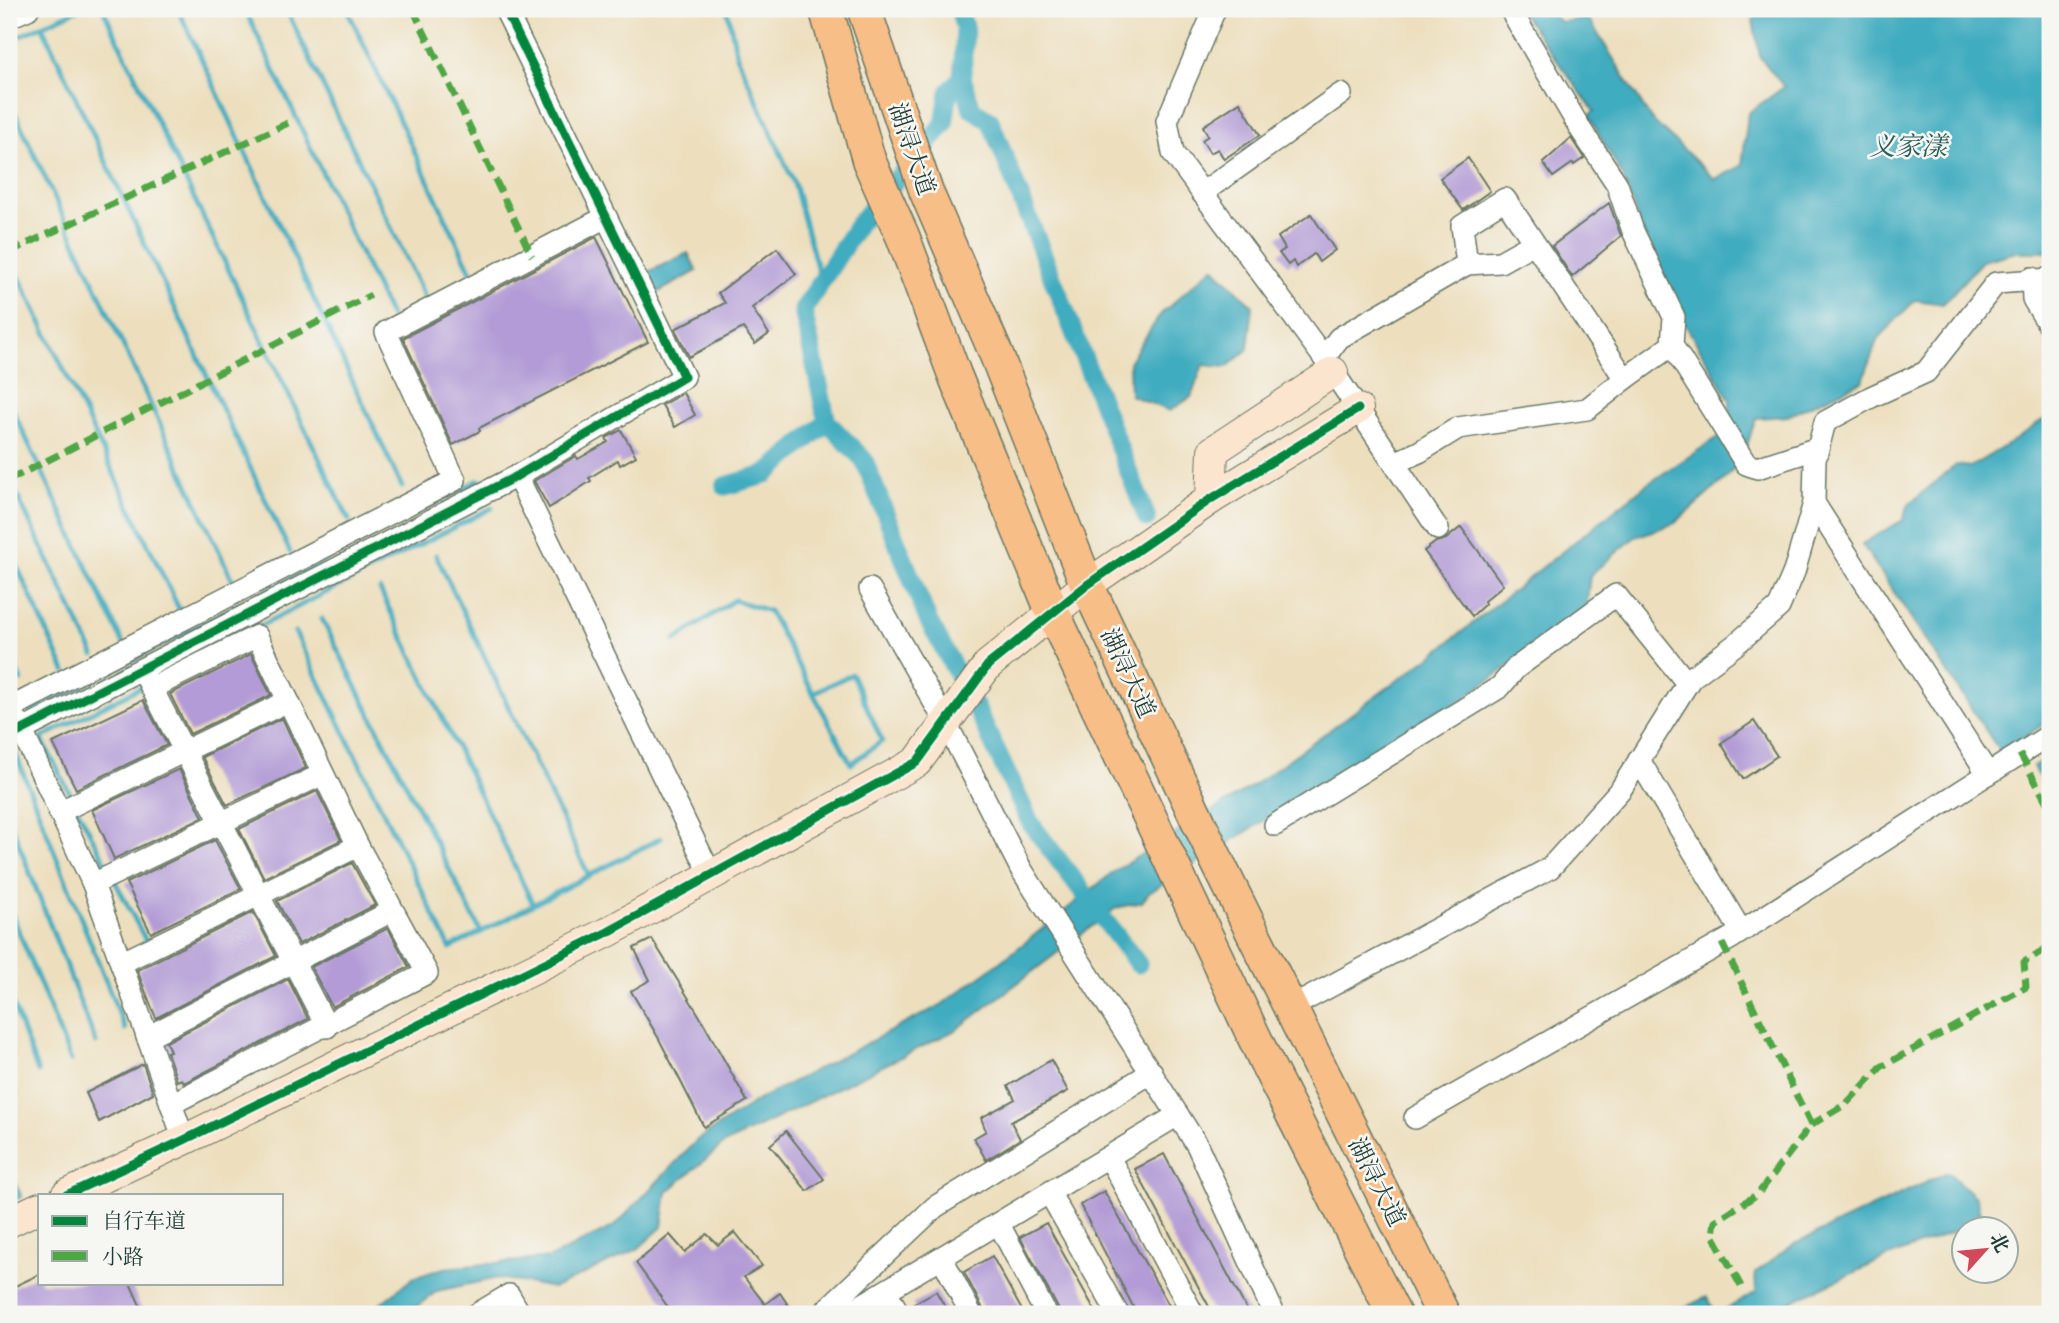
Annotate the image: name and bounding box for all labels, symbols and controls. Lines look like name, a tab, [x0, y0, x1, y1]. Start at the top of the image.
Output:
street label: 湖浔大道	[880, 98, 943, 200]
water label: 义家漾	[1869, 129, 1950, 164]
street label: 湖浔大道	[1092, 623, 1163, 724]
street label: 湖浔大道	[1340, 1132, 1413, 1232]
legend	[38, 1194, 284, 1284]
text: 自行车道	[102, 1207, 186, 1236]
north arrow	[1951, 1214, 2021, 1284]
text: 北	[1983, 1228, 2015, 1257]
text: 小路	[102, 1243, 144, 1272]

